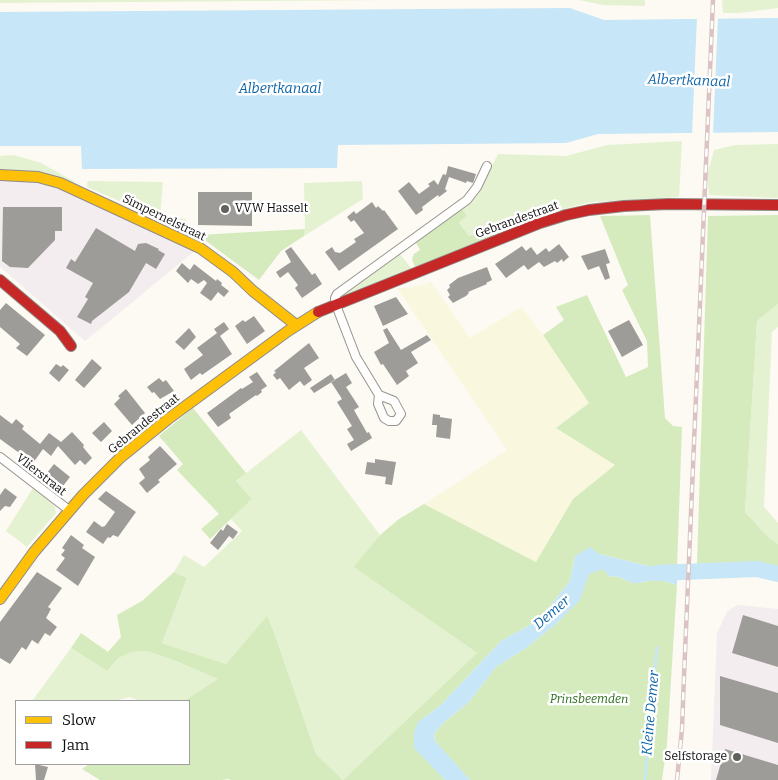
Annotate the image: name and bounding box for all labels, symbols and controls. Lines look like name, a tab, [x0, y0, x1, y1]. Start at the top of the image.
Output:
water label: Albertkanaal	[647, 71, 731, 91]
water label: Albertkanaal	[239, 81, 321, 97]
street label: Simpernelstraat	[120, 192, 208, 244]
street label: Gebrandestraat	[473, 198, 561, 242]
place label: VVW Hasselt	[235, 202, 308, 216]
marker: VVW Hasselt	[219, 203, 231, 215]
street label: Gebrandestraat	[105, 391, 183, 457]
street label: Vlierstraat	[13, 451, 69, 499]
water label: Demer	[531, 593, 573, 633]
water label: Kleine Demer	[639, 670, 663, 756]
park label: Prinsbeemden	[550, 693, 628, 707]
legend	[15, 700, 190, 765]
text: Slow	[62, 711, 96, 729]
text: Jam	[62, 736, 89, 754]
place label: Selfstorage	[664, 750, 727, 764]
marker: Selfstorage	[731, 751, 743, 763]

